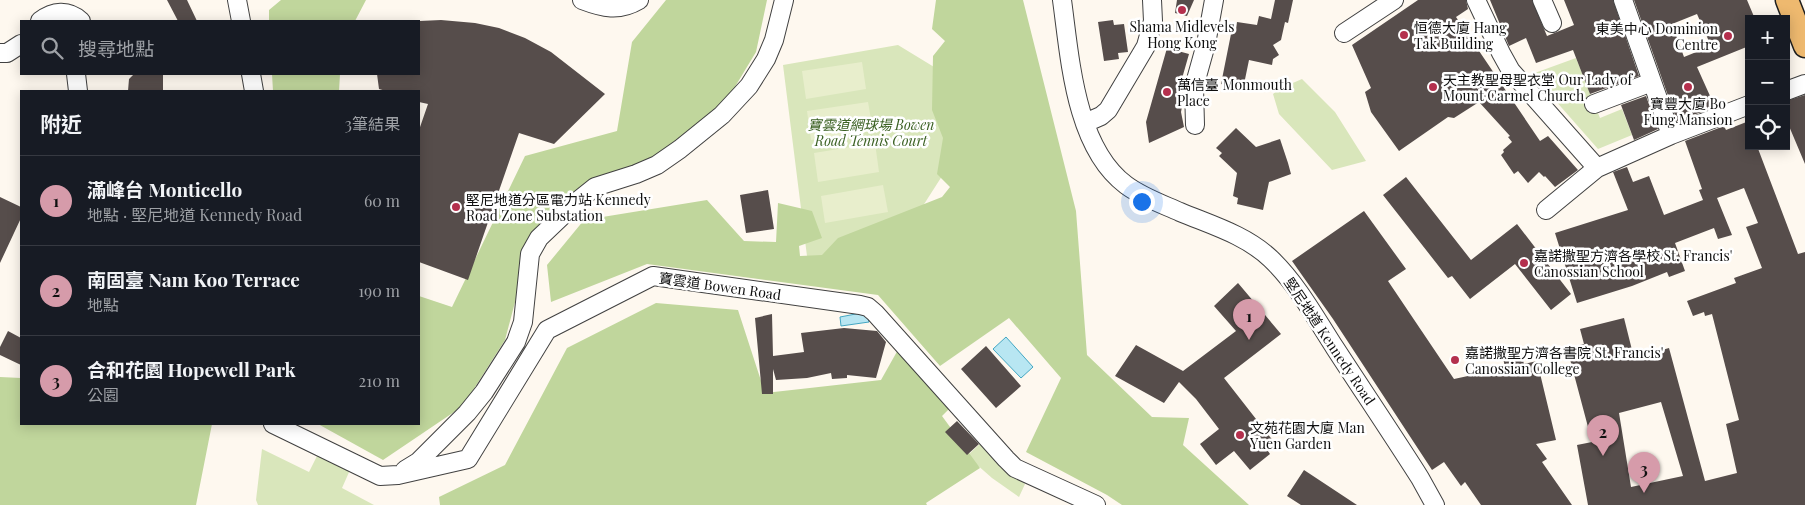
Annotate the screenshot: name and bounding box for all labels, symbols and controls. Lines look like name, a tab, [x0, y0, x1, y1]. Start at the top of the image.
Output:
marker: Shama Midlevels Hong Kong	[1176, 4, 1188, 16]
map controls	[1745, 15, 1790, 150]
button: +	[1745, 15, 1790, 60]
place label: Shama Midlevels Hong Kong	[1130, 17, 1234, 52]
place label: 恒德大廈 Hang Tak Building	[1414, 18, 1507, 53]
place label: 東美中心 Dominion Centre	[1596, 19, 1719, 54]
search box	[20, 20, 420, 75]
marker: 恒德大廈 Hang Tak Building	[1398, 29, 1410, 41]
marker: 東美中心 Dominion Centre	[1722, 30, 1734, 42]
icon: search	[38, 34, 66, 62]
text: 搜尋地點	[78, 35, 154, 61]
button: −	[1745, 60, 1790, 105]
place label: 天主教聖母聖衣堂 Our Lady of Mount Carmel Church	[1443, 70, 1634, 105]
place label: 萬信臺 Monmouth Place	[1177, 75, 1293, 110]
marker: 天主教聖母聖衣堂 Our Lady of Mount Carmel Church	[1427, 81, 1439, 93]
marker: 寶豐大廈 Bo Fung Mansion	[1682, 81, 1694, 93]
marker: 萬信臺 Monmouth Place	[1161, 86, 1173, 98]
place label: 寶豐大廈 Bo Fung Mansion	[1643, 94, 1733, 129]
button: locate	[1745, 105, 1790, 150]
text: 附近	[40, 109, 82, 137]
text: 3筆結果	[345, 113, 400, 134]
park label: 寶雲道網球場 Bowen Road Tennis Court	[808, 115, 934, 150]
text: 滿峰台 Monticello	[87, 176, 242, 202]
your location	[1129, 189, 1155, 215]
text: 1	[53, 190, 59, 211]
text: 60 m	[364, 190, 400, 211]
place label: 堅尼地道分區電力站 Kennedy Road Zone Substation	[466, 190, 651, 225]
marker: 堅尼地道分區電力站 Kennedy Road Zone Substation	[450, 201, 462, 213]
text: 地點 · 堅尼地道 Kennedy Road	[87, 204, 302, 225]
place label: 嘉諾撒聖方濟各學校 St. Francis' Canossian School	[1534, 246, 1732, 281]
marker: 嘉諾撒聖方濟各學校 St. Francis' Canossian School	[1518, 257, 1530, 269]
text: 南固臺 Nam Koo Terrace	[87, 266, 300, 292]
street label: 寶雲道 Bowen Road	[658, 268, 782, 304]
street label: 堅尼地道 Kennedy Road	[1280, 274, 1380, 408]
text: 2	[52, 280, 60, 301]
text: 190 m	[358, 280, 400, 301]
text: 地點	[87, 294, 119, 315]
pin: 1	[1233, 299, 1265, 340]
place label: 嘉諾撒聖方濟各書院 St. Francis' Canossian College	[1465, 343, 1663, 378]
marker: 嘉諾撒聖方濟各書院 St. Francis' Canossian College	[1449, 354, 1461, 366]
text: 合和花園 Hopewell Park	[87, 356, 296, 382]
text: 3	[52, 370, 60, 391]
text: 210 m	[359, 370, 400, 391]
text: 公園	[87, 384, 119, 405]
pin: 2	[1587, 415, 1619, 456]
place label: 文苑花園大廈 Man Yuen Garden	[1249, 418, 1366, 453]
marker: 文苑花園大廈 Man Yuen Garden	[1234, 429, 1246, 441]
pin: 3	[1628, 452, 1660, 493]

